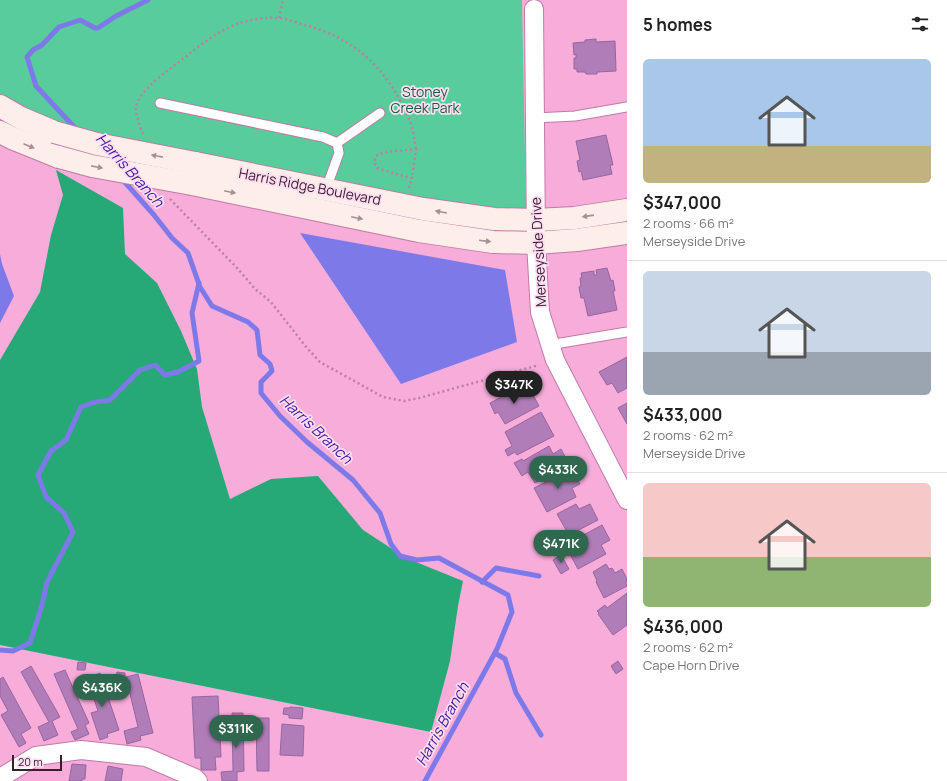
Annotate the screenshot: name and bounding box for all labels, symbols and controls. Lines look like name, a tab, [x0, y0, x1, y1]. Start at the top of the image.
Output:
text: 5 homes	[643, 13, 712, 36]
icon: filters	[909, 13, 931, 35]
park label: Stoney Creek Park	[391, 82, 461, 117]
icon: home	[751, 85, 823, 157]
water label: Harris Branch	[91, 129, 169, 212]
one-way arrow	[24, 143, 36, 149]
one-way arrow	[151, 153, 163, 159]
street label: Harris Ridge Boulevard	[237, 163, 383, 209]
one-way arrow	[91, 164, 103, 170]
one-way arrow	[224, 189, 236, 195]
text: $347,000	[643, 191, 721, 214]
street label: Merseyside Drive	[526, 197, 550, 307]
one-way arrow	[435, 209, 447, 215]
one-way arrow	[582, 213, 595, 219]
text: 2 rooms · 66 m²	[643, 214, 734, 232]
one-way arrow	[351, 216, 363, 222]
text: Merseyside Drive	[643, 232, 745, 250]
one-way arrow	[479, 237, 491, 244]
icon: home	[751, 297, 823, 369]
pin: $347K	[486, 371, 542, 405]
text: $347K	[495, 375, 533, 393]
water label: Harris Branch	[275, 390, 358, 469]
text: $433,000	[643, 403, 723, 426]
text: 2 rooms · 62 m²	[643, 426, 733, 444]
text: Merseyside Drive	[643, 444, 745, 462]
pin: $433K	[530, 456, 586, 490]
text: $433K	[538, 460, 578, 478]
icon: home	[751, 509, 823, 581]
pin: $471K	[533, 530, 589, 564]
text: $471K	[542, 534, 580, 552]
text: $436,000	[643, 615, 723, 638]
text: 2 rooms · 62 m²	[643, 638, 733, 656]
text: Cape Horn Drive	[643, 656, 739, 674]
pin: $436K	[74, 674, 130, 708]
text: $436K	[82, 678, 122, 696]
water label: Harris Branch	[410, 678, 474, 770]
pin: $311K	[208, 715, 264, 749]
text: $311K	[218, 719, 254, 737]
scale bar	[12, 753, 62, 772]
text: 20 m	[18, 754, 43, 769]

